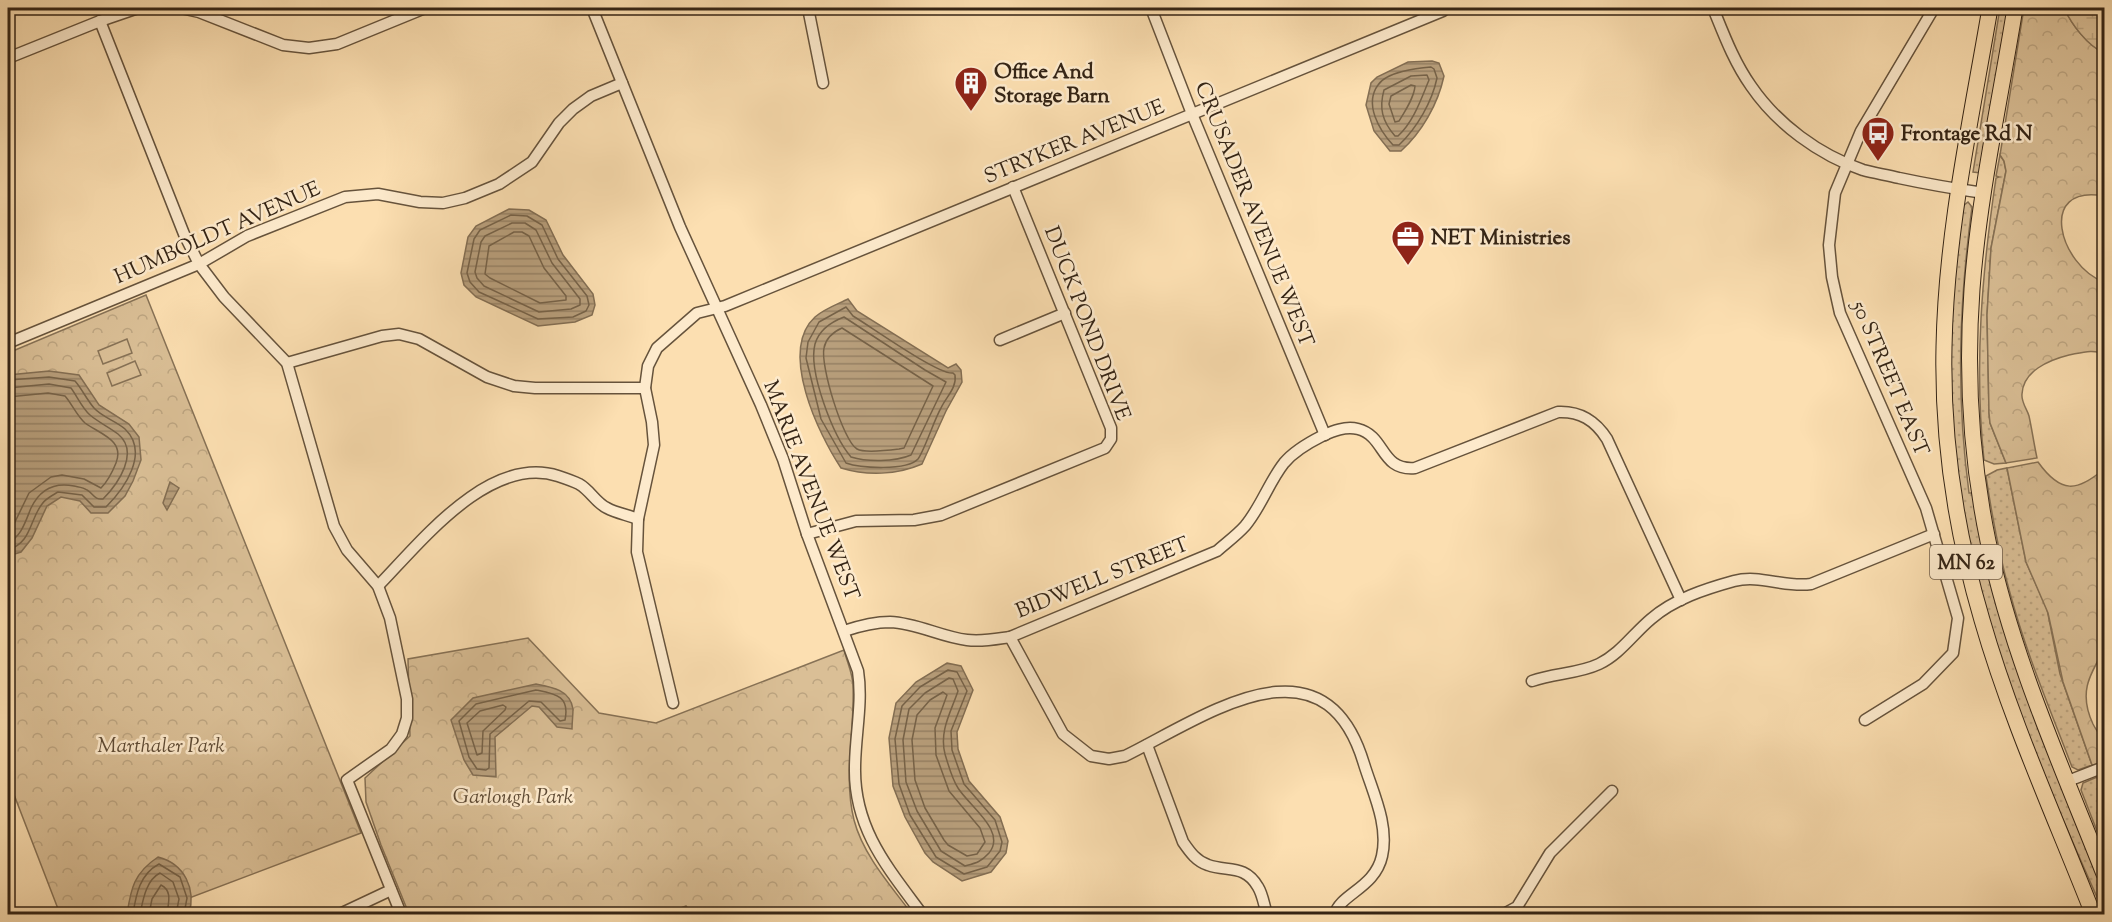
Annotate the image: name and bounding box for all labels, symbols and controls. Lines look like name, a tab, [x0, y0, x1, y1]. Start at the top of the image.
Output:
place label: Office And Storage Barn	[994, 58, 1110, 112]
building icon: Office And Storage Barn	[953, 65, 989, 112]
street label: CRUSADER AVENUE WEST	[1186, 78, 1320, 352]
street label: STRYKER AVENUE	[980, 93, 1170, 193]
bus stop icon: Frontage Rd N	[1860, 115, 1896, 162]
place label: Frontage Rd N	[1901, 120, 2033, 150]
street label: HUMBOLDT AVENUE	[110, 175, 326, 293]
office icon: NET Ministries	[1390, 219, 1426, 266]
street label: DUCK POND DRIVE	[1035, 222, 1137, 426]
place label: NET Ministries	[1431, 224, 1571, 254]
street label: 50 STREET EAST	[1842, 295, 1936, 461]
street label: MARIE AVENUE WEST	[754, 376, 866, 605]
street label: BIDWELL STREET	[1012, 530, 1194, 627]
road number: MN 62	[1930, 545, 2002, 579]
park label: Marthaler Park	[97, 732, 225, 762]
park label: Garlough Park	[453, 783, 574, 813]

